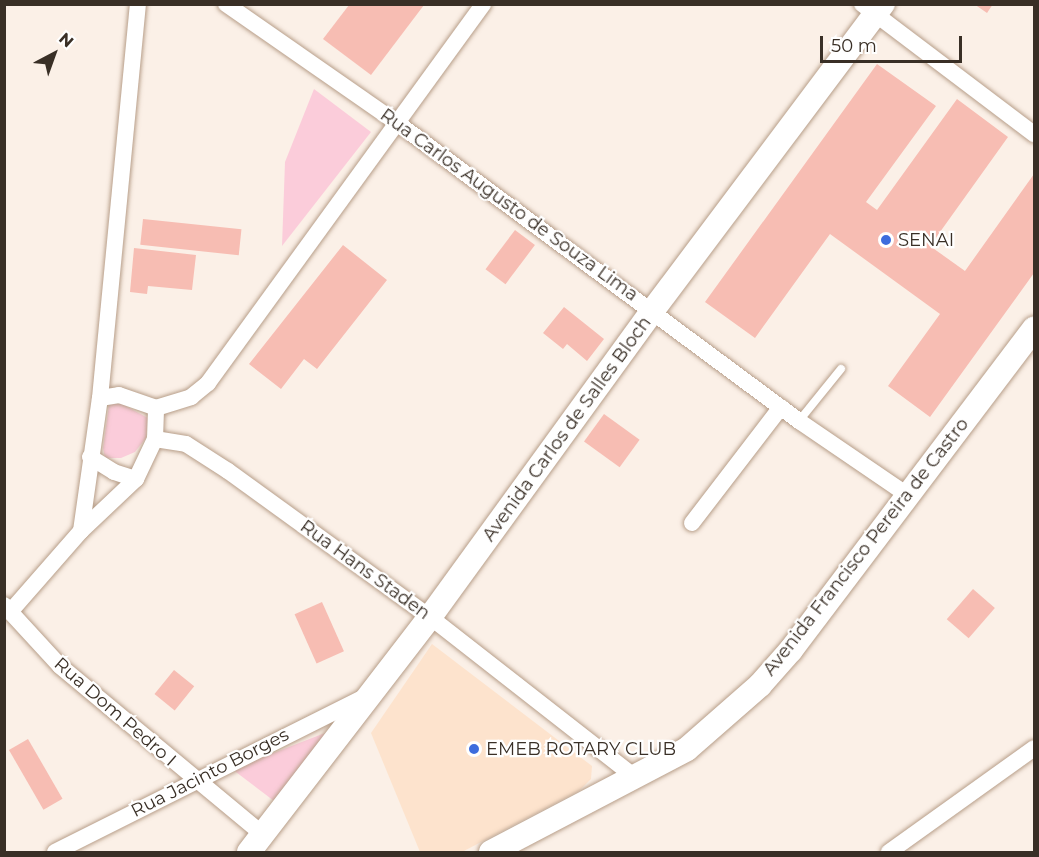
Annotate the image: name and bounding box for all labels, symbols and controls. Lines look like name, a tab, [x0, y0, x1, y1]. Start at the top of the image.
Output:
north arrow	[24, 24, 84, 84]
scale bar	[823, 24, 966, 62]
text: N	[55, 29, 77, 51]
text: 50 m	[831, 35, 877, 57]
street label: Rua Carlos Augusto de Souza Lima	[376, 104, 642, 306]
place label: SENAI	[898, 229, 954, 251]
marker: SENAI	[879, 233, 893, 247]
street label: Avenida Carlos de Salles Bloch	[478, 312, 656, 546]
street label: Avenida Francisco Pereira de Castro	[759, 414, 973, 680]
street label: Rua Hans Staden	[296, 516, 434, 624]
street label: Rua Dom Pedro I	[50, 653, 180, 771]
street label: Rua Jacinto Borges	[128, 724, 292, 822]
place label: EMEB ROTARY CLUB	[486, 738, 676, 760]
marker: EMEB ROTARY CLUB	[467, 742, 481, 756]

